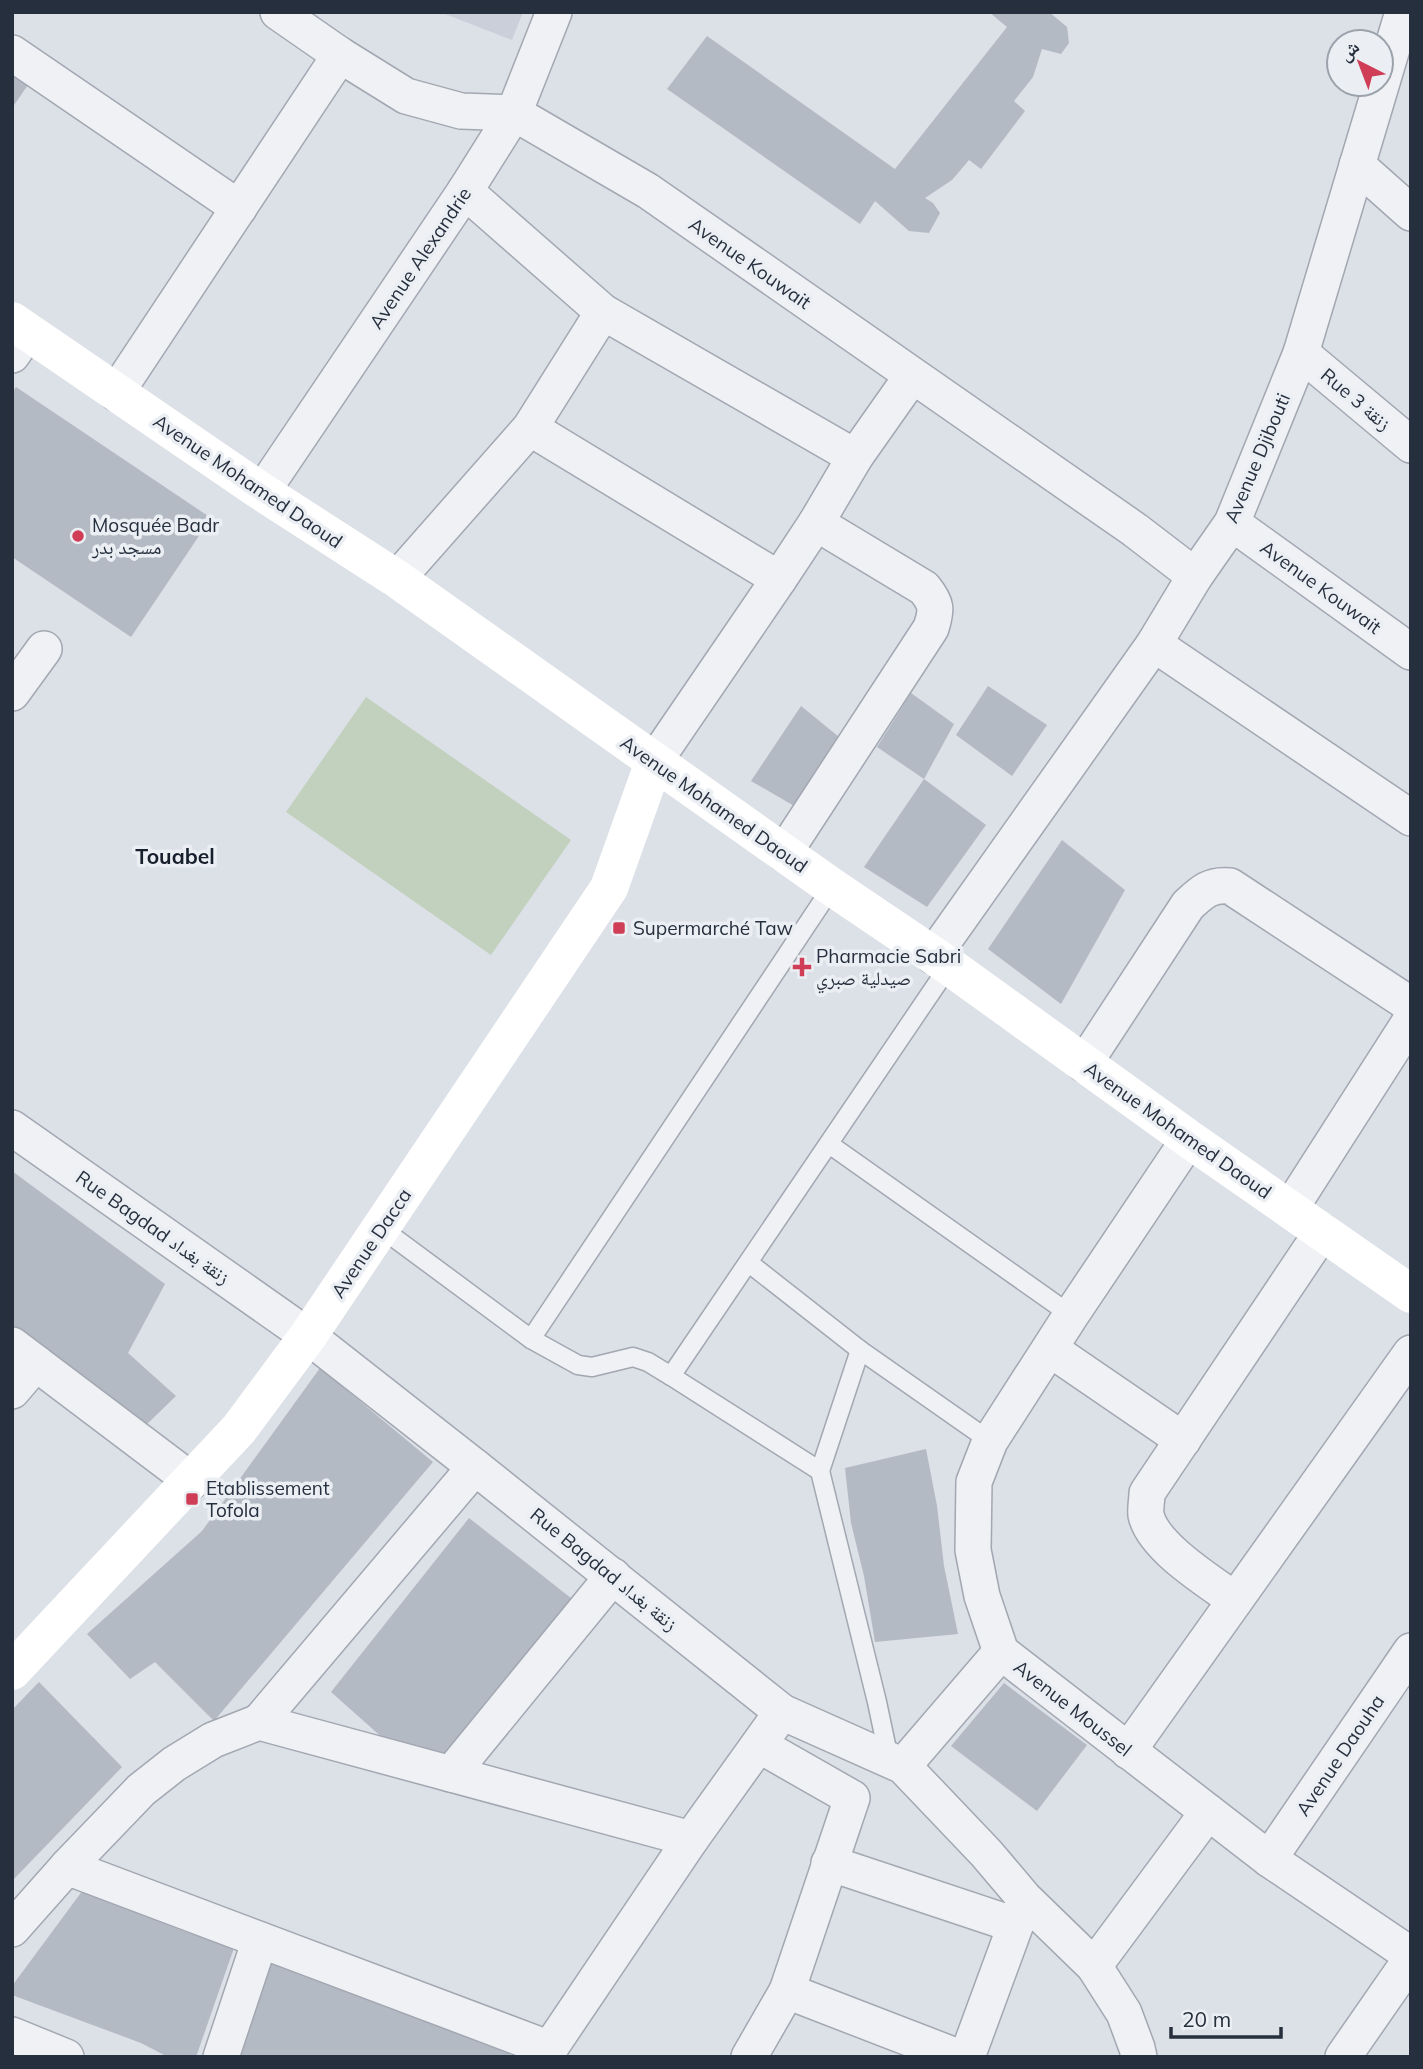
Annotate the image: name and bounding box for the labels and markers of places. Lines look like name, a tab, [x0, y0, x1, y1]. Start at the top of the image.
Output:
place label: Mosquée Badr مسجد بدر	[91, 513, 219, 559]
marker: Mosquée Badr مسجد بدر	[70, 528, 86, 544]
place label: Supermarché Taw	[633, 916, 793, 940]
marker: Supermarché Taw	[611, 920, 627, 936]
place label: Pharmacie Sabri صيدلية صبري	[816, 944, 961, 994]
marker: Pharmacie Sabri صيدلية صبري	[794, 959, 810, 975]
place label: Etablissement Tofola	[206, 1476, 330, 1522]
marker: Etablissement Tofola	[184, 1491, 200, 1507]

